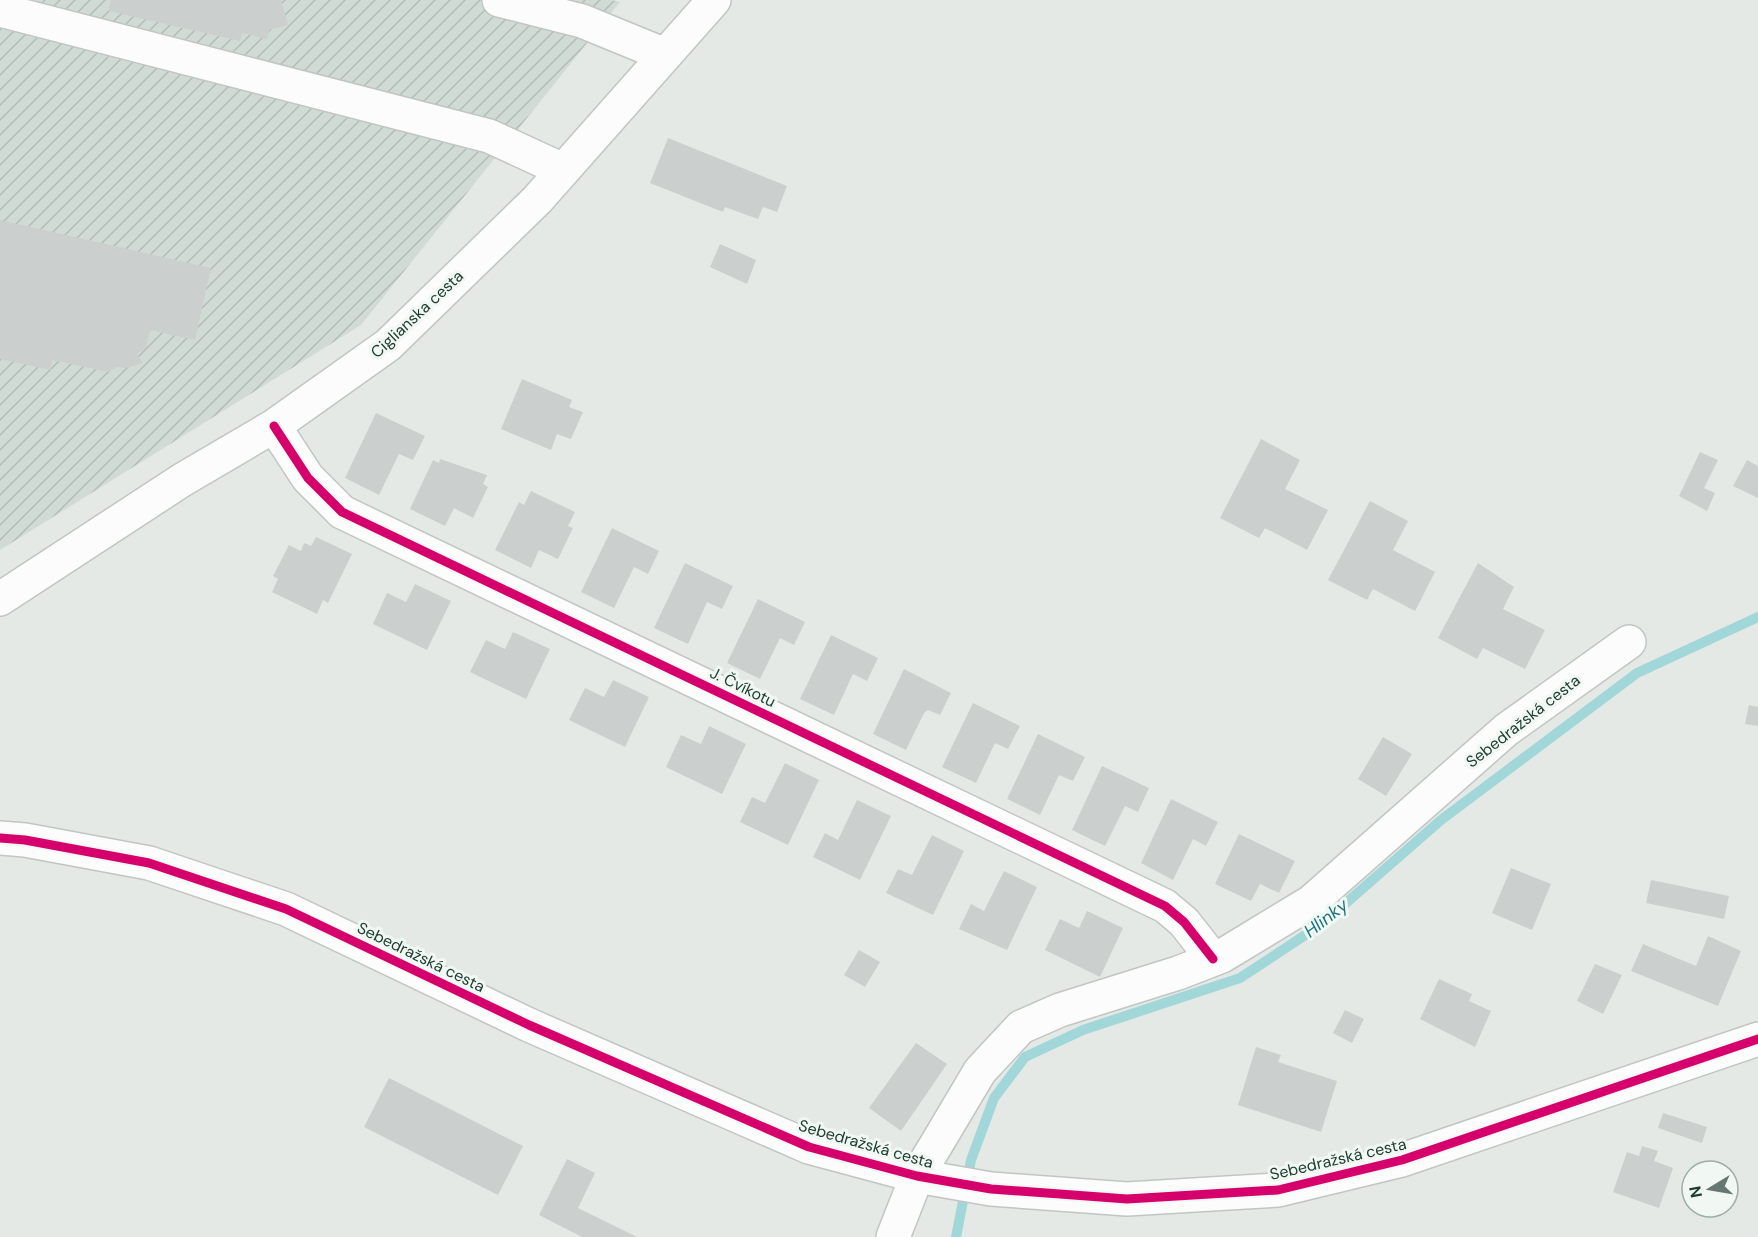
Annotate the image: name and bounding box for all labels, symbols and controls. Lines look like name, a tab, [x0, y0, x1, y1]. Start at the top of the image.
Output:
street label: Ciglianska cesta	[366, 266, 468, 362]
street label: J. Čvíkotu	[707, 662, 779, 712]
street label: Sebedražská cesta	[1462, 670, 1584, 772]
water label: Hlinky	[1299, 892, 1354, 943]
street label: Sebedražská cesta	[354, 917, 488, 997]
street label: Sebedražská cesta	[796, 1115, 936, 1173]
street label: Sebedražská cesta	[1268, 1133, 1408, 1185]
north arrow	[1680, 1159, 1740, 1219]
text: N	[1684, 1184, 1707, 1199]

